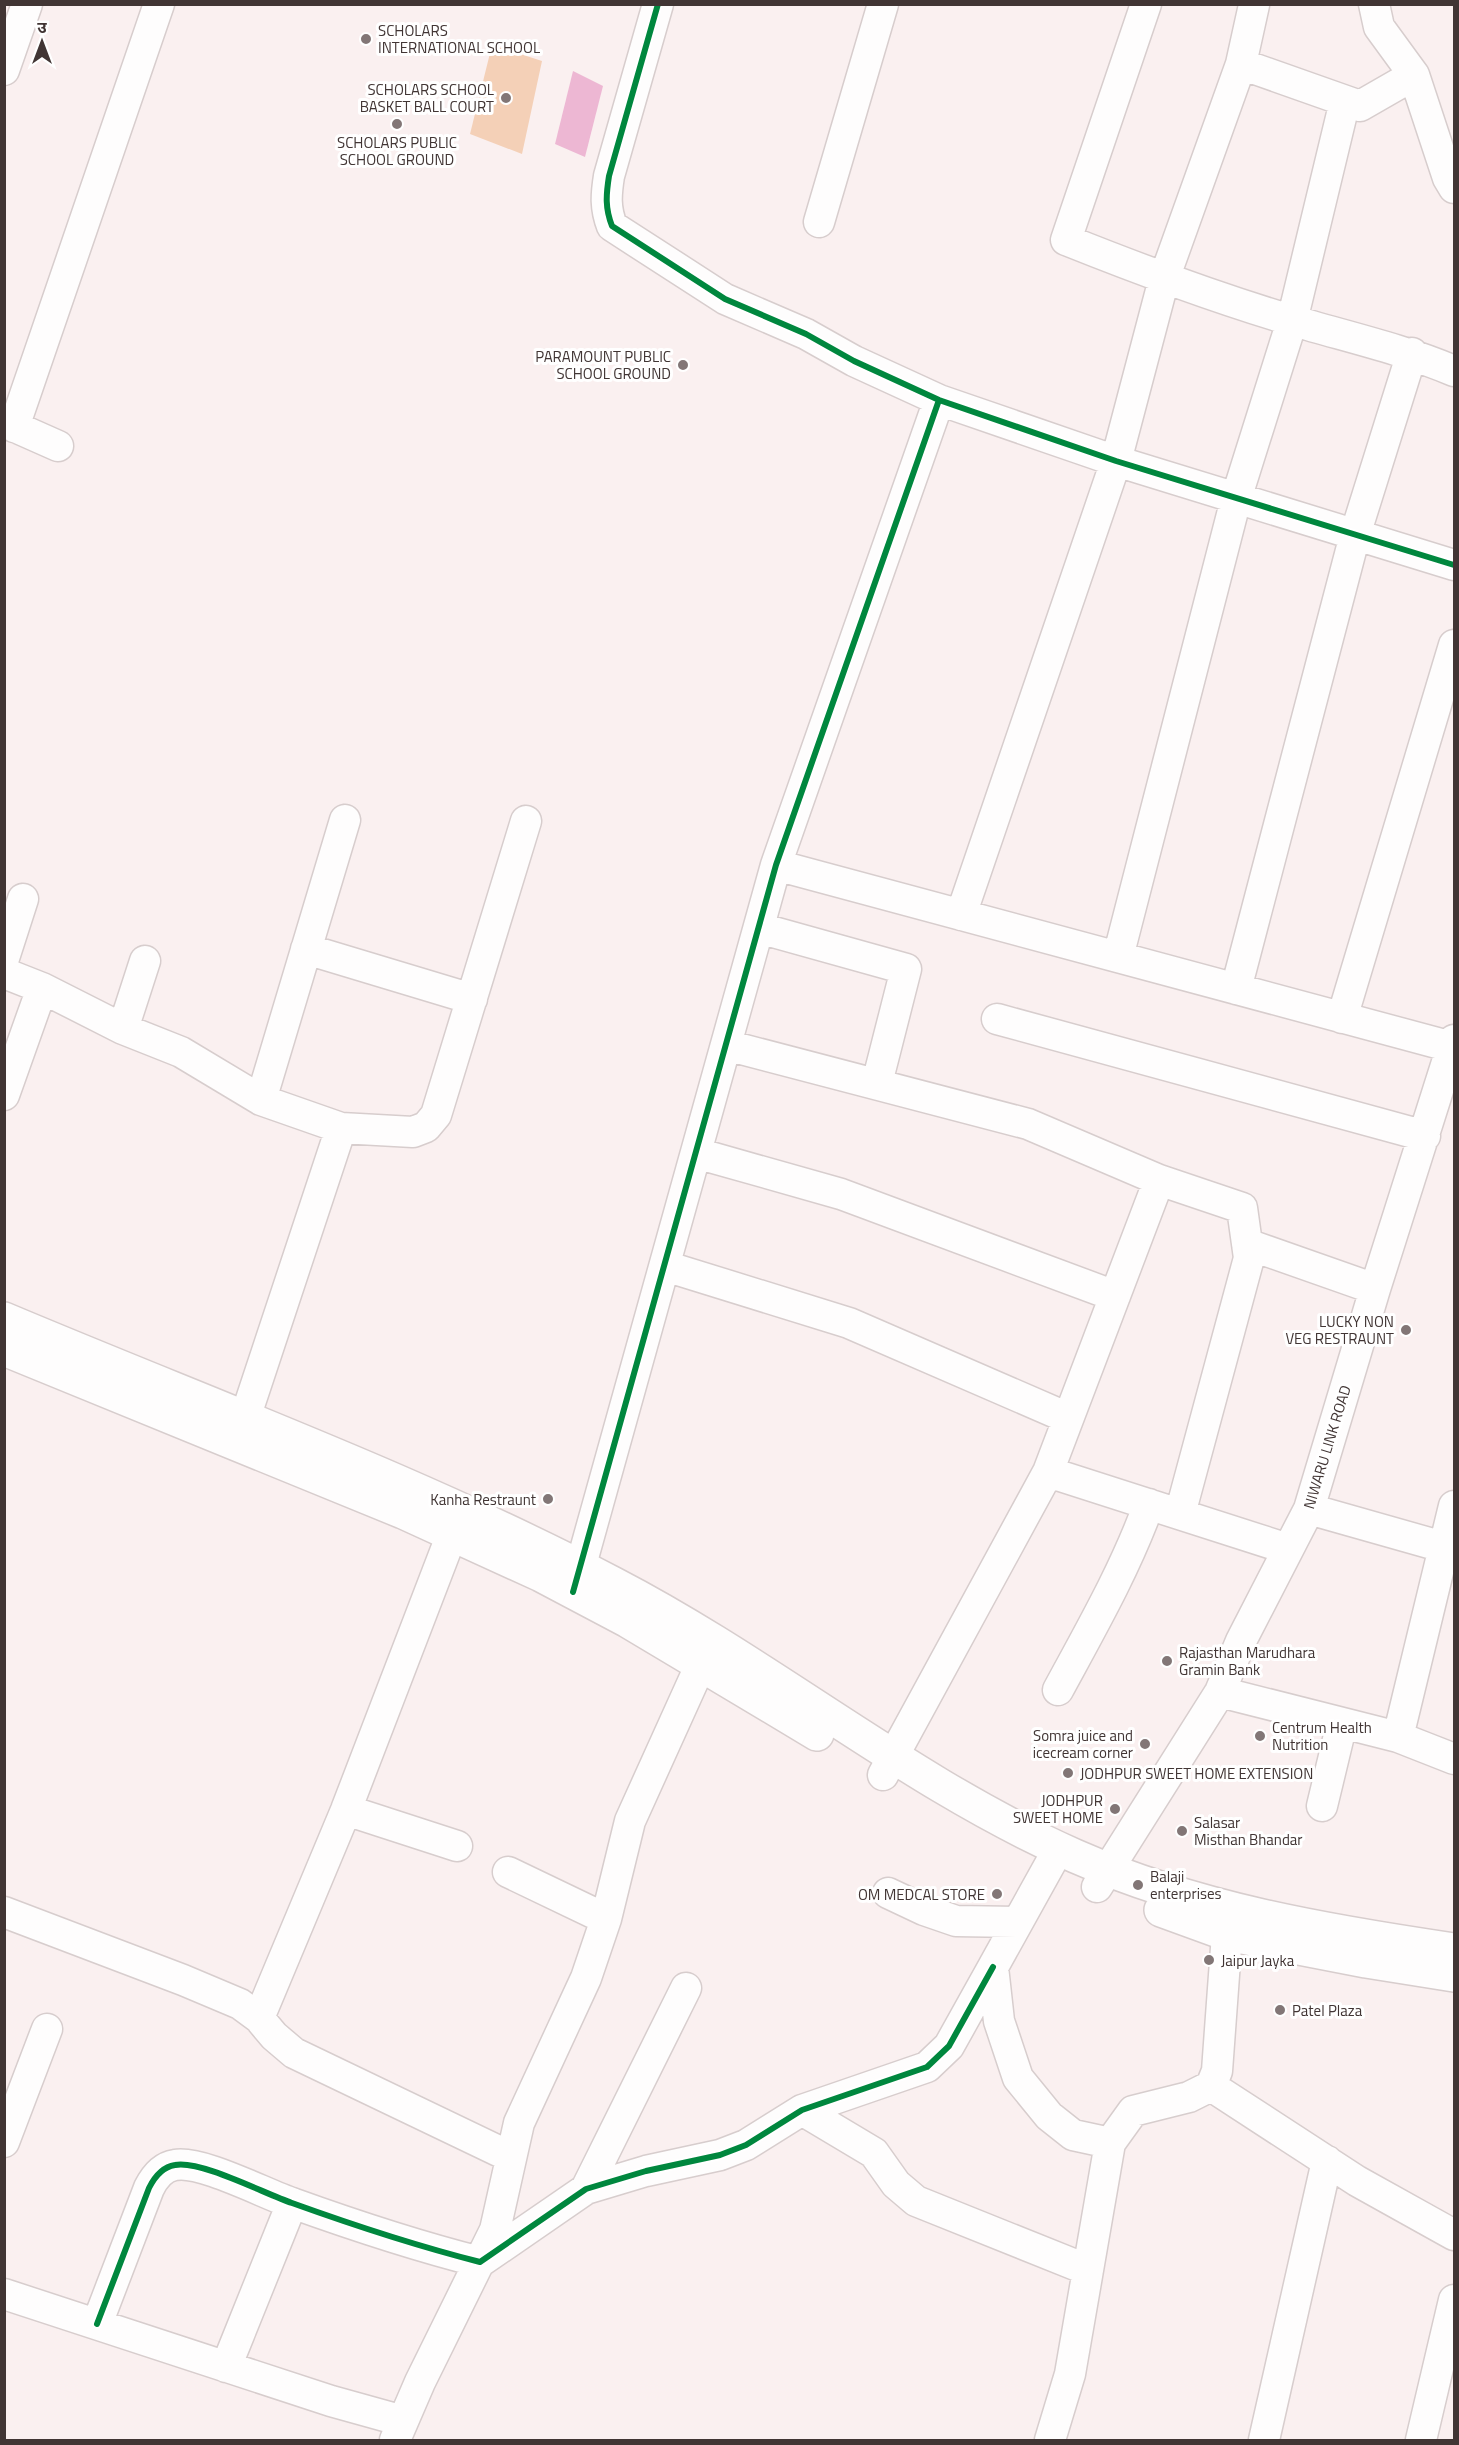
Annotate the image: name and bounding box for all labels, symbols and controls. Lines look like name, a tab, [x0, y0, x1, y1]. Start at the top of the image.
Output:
north arrow	[12, 12, 72, 72]
text: उ	[37, 15, 47, 39]
place label: SCHOLARS INTERNATIONAL SCHOOL	[378, 19, 540, 59]
marker: SCHOLARS INTERNATIONAL SCHOOL	[359, 32, 373, 46]
place label: SCHOLARS SCHOOL BASKET BALL COURT	[360, 78, 494, 118]
marker: SCHOLARS SCHOOL BASKET BALL COURT	[499, 91, 513, 105]
marker: SCHOLARS PUBLIC SCHOOL GROUND	[390, 117, 404, 131]
place label: SCHOLARS PUBLIC SCHOOL GROUND	[337, 131, 457, 171]
place label: PARAMOUNT PUBLIC SCHOOL GROUND	[535, 345, 671, 385]
marker: PARAMOUNT PUBLIC SCHOOL GROUND	[676, 358, 690, 372]
place label: LUCKY NON VEG RESTRAUNT	[1285, 1310, 1394, 1350]
marker: LUCKY NON VEG RESTRAUNT	[1399, 1323, 1413, 1337]
street label: NIWARU LINK ROAD	[1297, 1382, 1357, 1512]
place label: Kanha Restraunt	[430, 1488, 537, 1511]
marker: Kanha Restraunt	[541, 1492, 555, 1506]
place label: Rajasthan Marudhara Gramin Bank	[1179, 1641, 1316, 1681]
marker: Rajasthan Marudhara Gramin Bank	[1160, 1654, 1174, 1668]
place label: Centrum Health Nutrition	[1272, 1716, 1372, 1756]
place label: Somra juice and icecream corner	[1033, 1724, 1133, 1764]
marker: Centrum Health Nutrition	[1253, 1729, 1267, 1743]
marker: Somra juice and icecream corner	[1138, 1737, 1152, 1751]
place label: JODHPUR SWEET HOME EXTENSION	[1080, 1762, 1313, 1785]
marker: JODHPUR SWEET HOME EXTENSION	[1061, 1766, 1075, 1780]
place label: JODHPUR SWEET HOME	[1013, 1789, 1103, 1829]
marker: JODHPUR SWEET HOME	[1108, 1802, 1122, 1816]
place label: Salasar Misthan Bhandar	[1194, 1811, 1303, 1851]
marker: Salasar Misthan Bhandar	[1175, 1824, 1189, 1838]
place label: Balaji enterprises	[1150, 1865, 1222, 1905]
marker: Balaji enterprises	[1131, 1878, 1145, 1892]
place label: OM MEDCAL STORE	[858, 1883, 985, 1906]
marker: OM MEDCAL STORE	[990, 1887, 1004, 1901]
place label: Jaipur Jayka	[1221, 1949, 1295, 1972]
marker: Jaipur Jayka	[1202, 1953, 1216, 1967]
place label: Patel Plaza	[1292, 1999, 1363, 2022]
marker: Patel Plaza	[1273, 2003, 1287, 2017]

